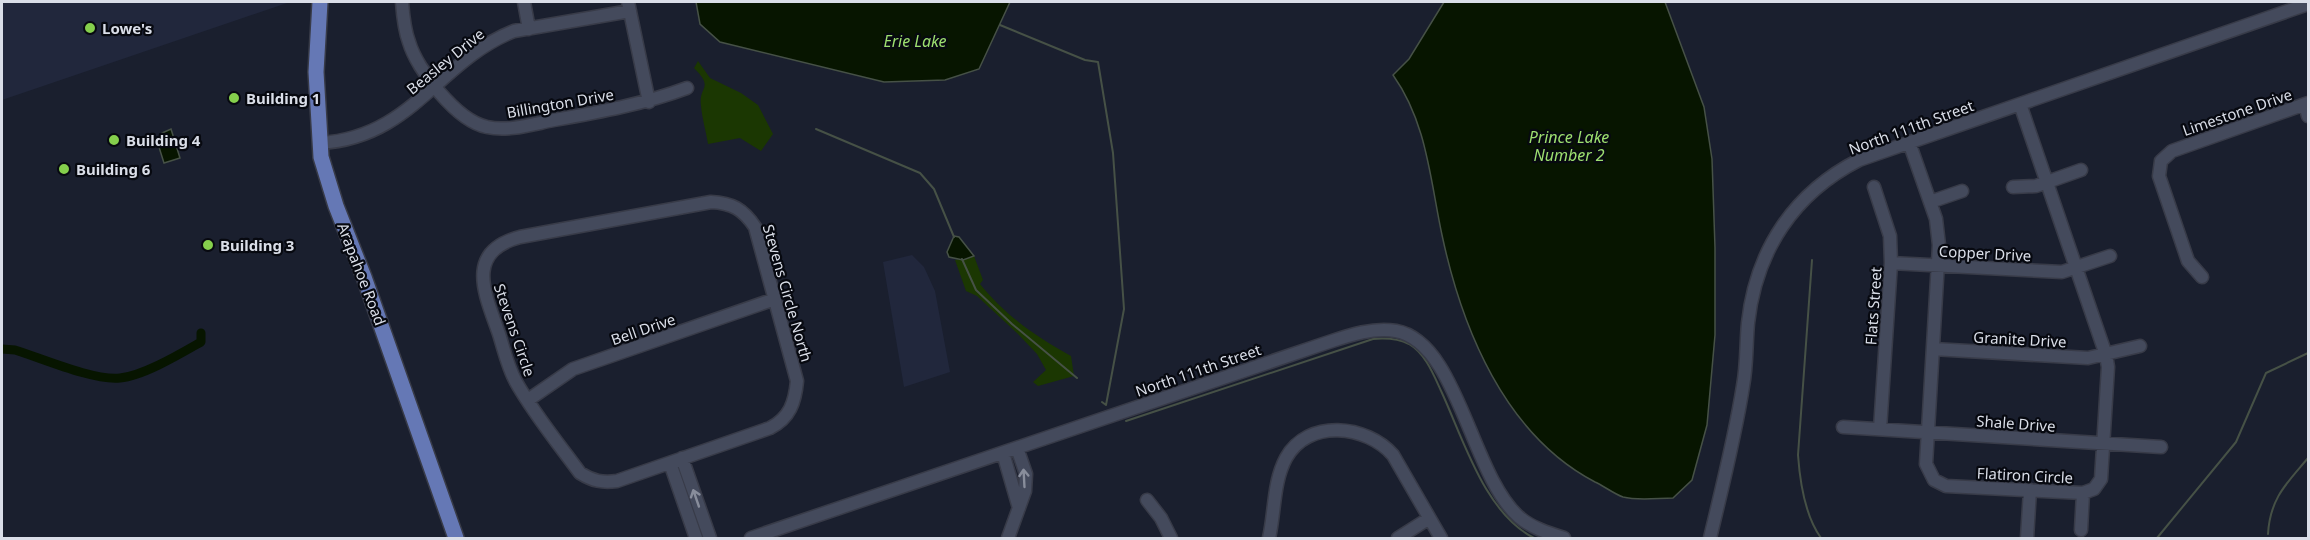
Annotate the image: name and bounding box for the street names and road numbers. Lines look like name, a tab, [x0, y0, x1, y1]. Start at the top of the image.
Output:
street label: Beasley Drive	[402, 23, 488, 99]
street label: Billington Drive	[505, 84, 615, 122]
street label: Limestone Drive	[2180, 84, 2294, 140]
street label: North 111th Street	[1846, 95, 1977, 159]
street label: Arapahoe Road	[333, 220, 391, 328]
street label: Stevens Circle North	[759, 222, 817, 364]
street label: Copper Drive	[1938, 241, 2032, 265]
street label: Flats Street	[1860, 266, 1886, 346]
street label: Stevens Circle	[490, 281, 540, 379]
street label: Bell Drive	[608, 309, 678, 349]
street label: Granite Drive	[1973, 327, 2067, 351]
street label: North 111th Street	[1133, 339, 1264, 401]
street label: Shale Drive	[1976, 410, 2056, 436]
street label: Flatiron Circle	[1976, 462, 2074, 488]

